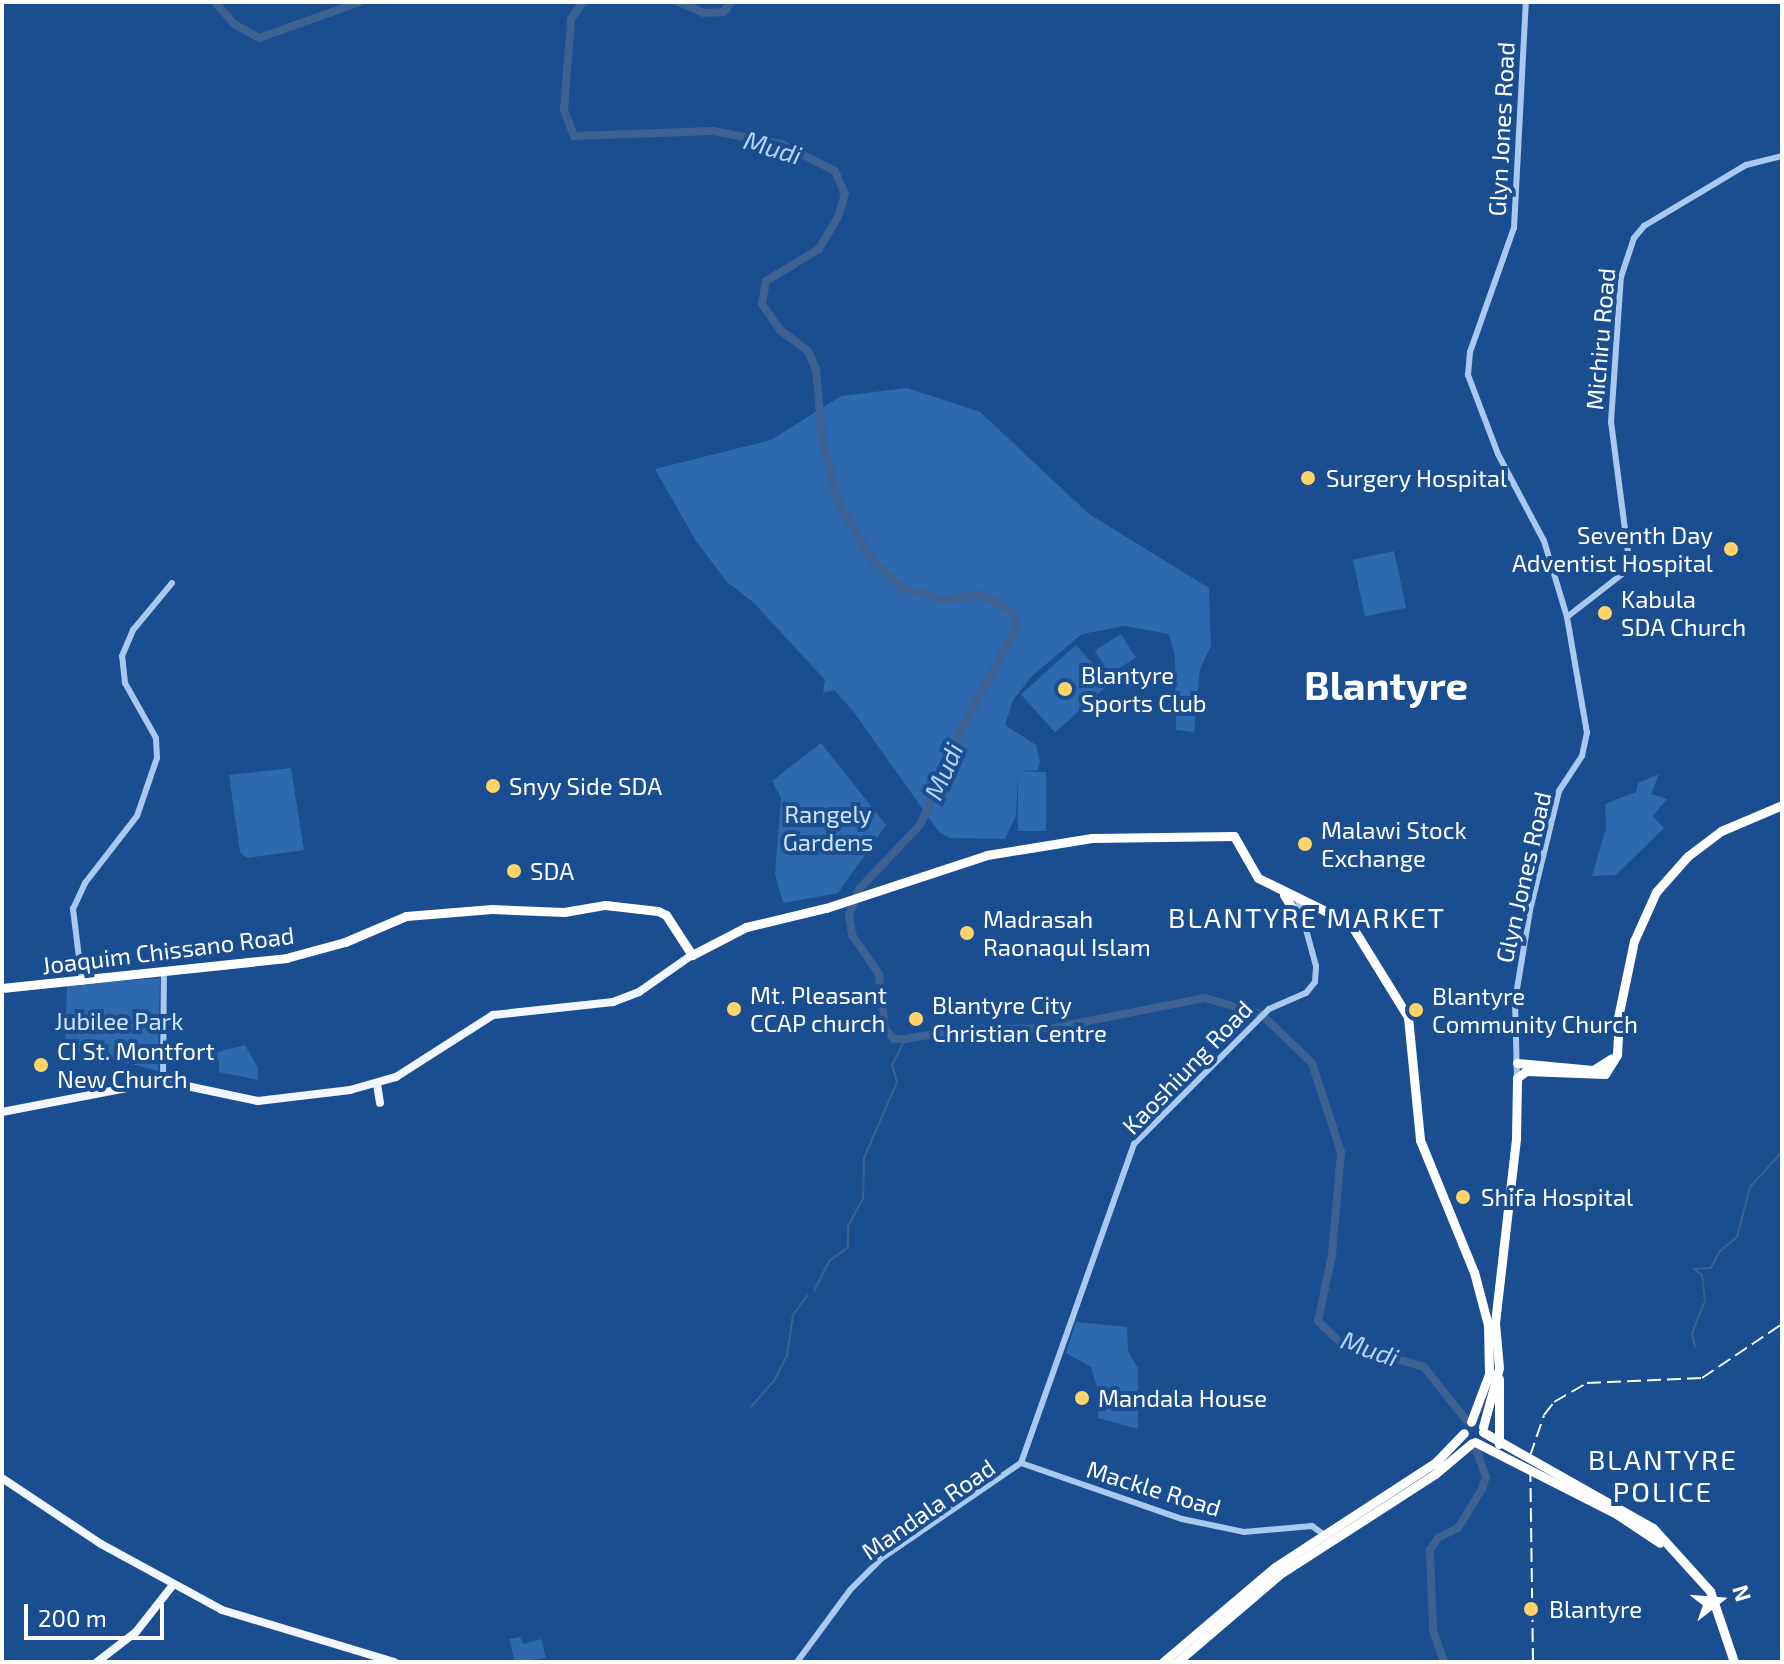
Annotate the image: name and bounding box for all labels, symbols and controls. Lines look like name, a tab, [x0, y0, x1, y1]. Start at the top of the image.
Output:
street label: Glyn Jones Road	[1482, 41, 1520, 217]
water label: Mudi	[740, 123, 806, 171]
street label: Michiru Road	[1579, 267, 1621, 411]
place label: Surgery Hospital	[1326, 464, 1508, 492]
marker: Surgery Hospital	[1297, 467, 1319, 489]
place label: Seventh Day Adventist Hospital	[1512, 521, 1713, 577]
marker: Seventh Day Adventist Hospital	[1720, 538, 1742, 560]
place label: Kabula SDA Church	[1621, 585, 1747, 641]
marker: Kabula SDA Church	[1596, 604, 1614, 622]
district label: Blantyre	[1304, 660, 1468, 708]
place label: Blantyre Sports Club	[1081, 661, 1206, 717]
marker: Blantyre Sports Club	[1056, 680, 1074, 698]
water label: Mudi	[917, 738, 969, 804]
place label: Snyy Side SDA	[509, 772, 663, 800]
marker: Snyy Side SDA	[484, 777, 502, 795]
street label: Glyn Jones Road	[1489, 788, 1557, 966]
park label: Rangely Gardens	[783, 800, 873, 856]
place label: Malawi Stock Exchange	[1321, 816, 1467, 872]
marker: Malawi Stock Exchange	[1296, 835, 1314, 853]
place label: SDA	[530, 857, 574, 885]
marker: SDA	[505, 862, 523, 880]
district label: BLANTYRE MARKET	[1168, 900, 1446, 934]
place label: Madrasah Raonaqul Islam	[983, 905, 1151, 961]
street label: Joaquim Chissano Road	[40, 920, 296, 980]
marker: Madrasah Raonaqul Islam	[958, 924, 976, 942]
place label: Mt. Pleasant CCAP church	[750, 981, 887, 1037]
place label: Blantyre Community Church	[1432, 982, 1638, 1038]
place label: Blantyre City Christian Centre	[932, 991, 1107, 1047]
street label: Kaoshiung Road	[1116, 994, 1258, 1140]
marker: Mt. Pleasant CCAP church	[725, 1000, 743, 1018]
marker: Blantyre Community Church	[1407, 1001, 1425, 1019]
park label: Jubilee Park	[55, 1007, 183, 1035]
marker: Blantyre City Christian Centre	[907, 1010, 925, 1028]
place label: CI St. Montfort New Church	[57, 1037, 215, 1093]
marker: CI St. Montfort New Church	[32, 1056, 50, 1074]
place label: Shifa Hospital	[1481, 1183, 1633, 1211]
marker: Shifa Hospital	[1452, 1186, 1474, 1208]
water label: Mudi	[1337, 1323, 1403, 1373]
place label: Mandala House	[1098, 1384, 1267, 1412]
marker: Mandala House	[1073, 1389, 1091, 1407]
district label: BLANTYRE POLICE	[1588, 1442, 1738, 1508]
street label: Mandala Road	[856, 1452, 1000, 1566]
street label: Mackle Road	[1083, 1454, 1225, 1522]
north arrow	[1680, 1560, 1760, 1640]
text: N	[1728, 1582, 1758, 1604]
scale bar	[28, 1588, 168, 1638]
place label: Blantyre	[1549, 1595, 1642, 1623]
marker: Blantyre	[1520, 1598, 1542, 1620]
text: 200 m	[38, 1603, 107, 1632]

